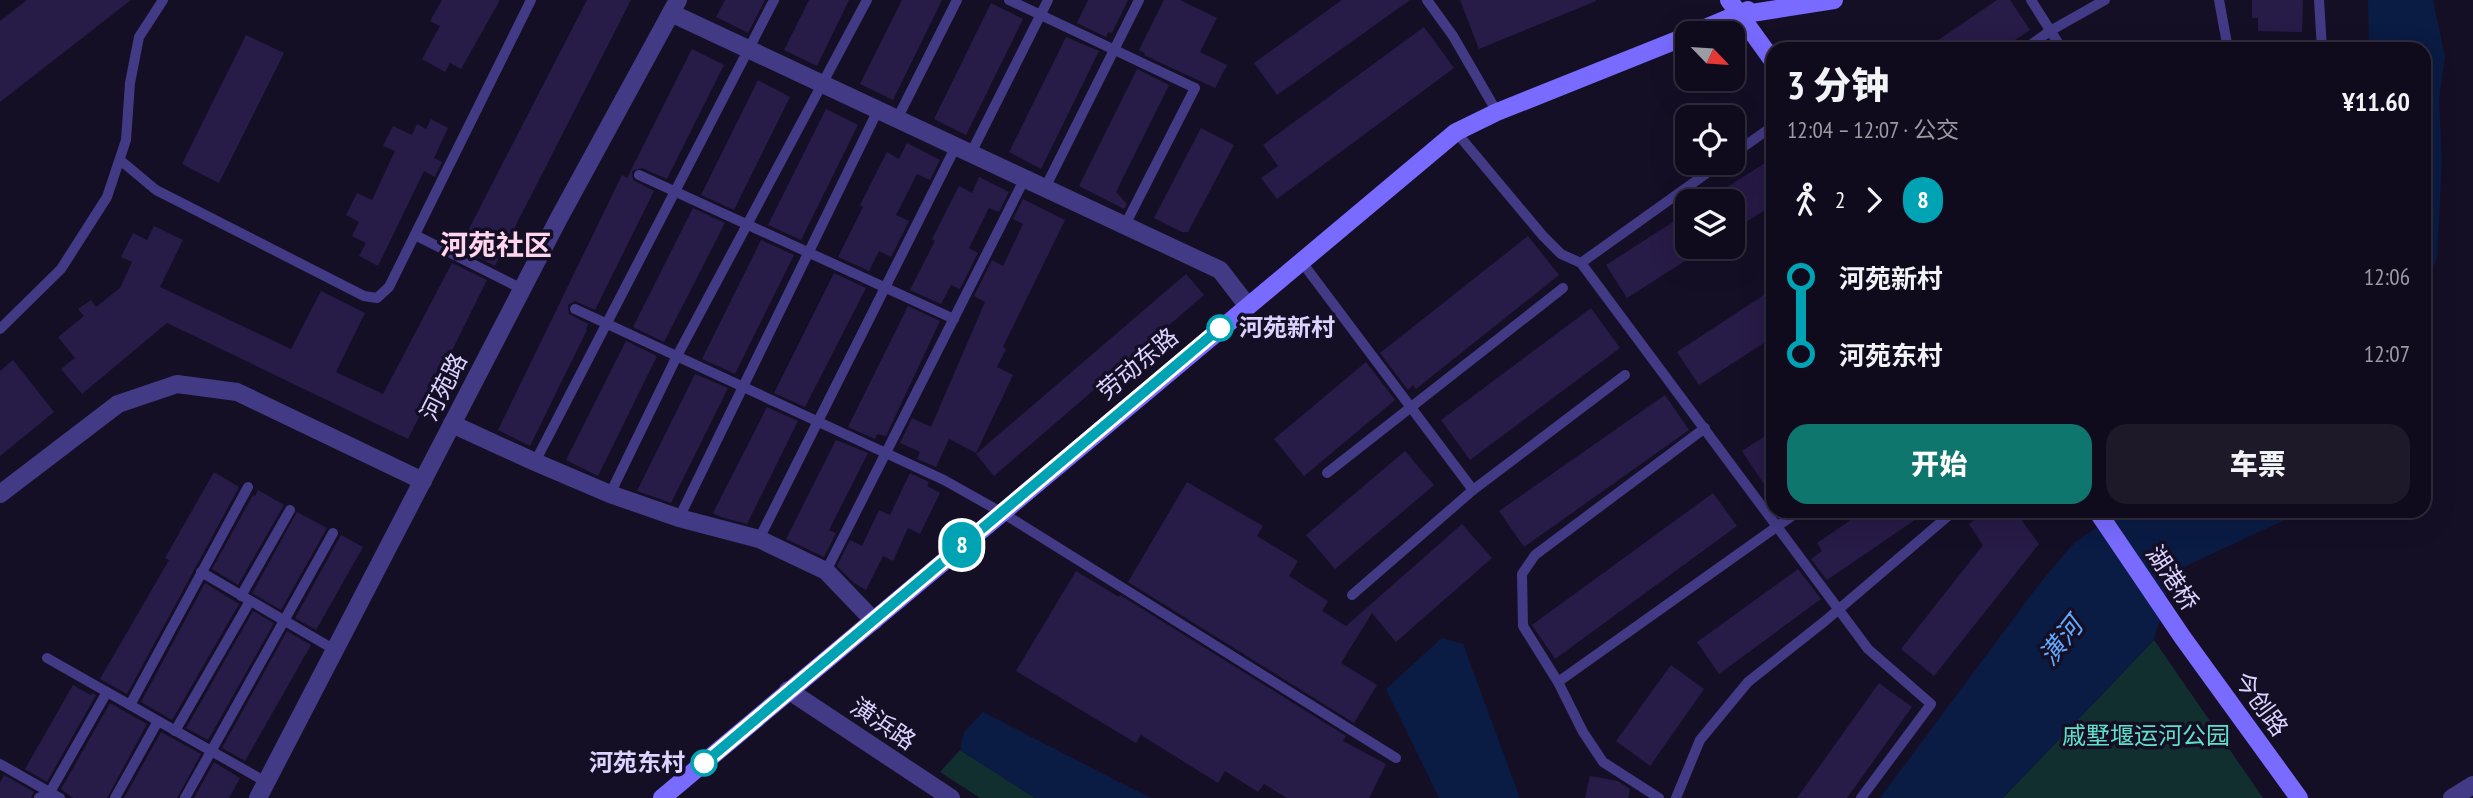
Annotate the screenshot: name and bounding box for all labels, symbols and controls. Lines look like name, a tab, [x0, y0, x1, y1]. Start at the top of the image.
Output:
north arrow	[1675, 21, 1745, 91]
map controls	[1675, 21, 1745, 259]
text: 3 分钟	[1787, 60, 1889, 109]
text: ¥11.60	[2342, 85, 2410, 118]
button: locate	[1675, 105, 1745, 175]
text: 12:04 – 12:07 · 公交	[1787, 115, 1959, 144]
icon: walk	[1787, 181, 1825, 219]
icon: forward	[1855, 181, 1893, 219]
text: 8	[1917, 184, 1929, 215]
text: 2	[1835, 185, 1845, 214]
button: layers	[1675, 189, 1745, 259]
district label: 河苑社区	[440, 226, 552, 263]
text: 河苑新村	[1839, 262, 1943, 295]
text: 12:06	[2364, 262, 2410, 291]
place label: 河苑新村	[1239, 312, 1335, 343]
marker: 河苑新村	[1207, 315, 1233, 341]
street label: 劳动东路	[1091, 321, 1184, 406]
text: 河苑东村	[1839, 339, 1943, 372]
text: 12:07	[2364, 339, 2410, 368]
street label: 河苑路	[413, 348, 474, 426]
button: 开始	[1787, 424, 2092, 504]
button: 车票	[2106, 424, 2410, 504]
line badge: 8	[939, 522, 985, 568]
text: 8	[956, 529, 968, 560]
street label: 湖港桥	[2139, 539, 2205, 616]
water label: 潢河	[2032, 606, 2093, 671]
street label: 今创路	[2228, 665, 2295, 742]
street label: 潢浜路	[845, 691, 922, 757]
park label: 戚墅堰运河公园	[2062, 720, 2230, 751]
place label: 河苑东村	[589, 747, 685, 778]
marker: 河苑东村	[691, 750, 717, 776]

